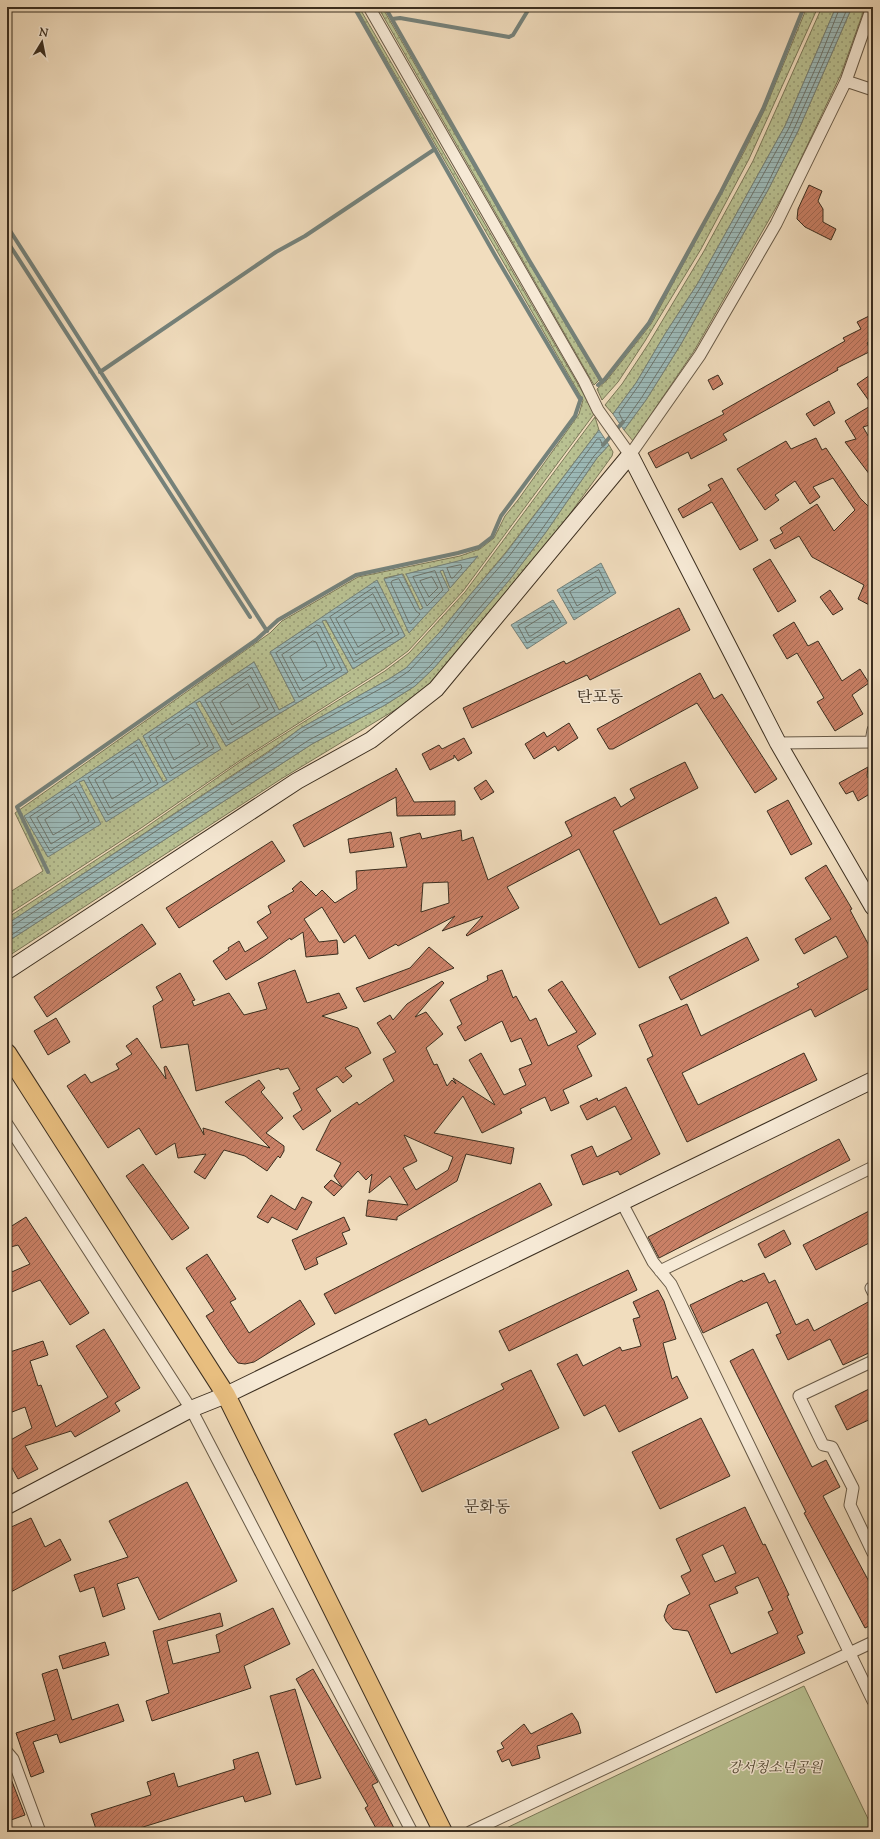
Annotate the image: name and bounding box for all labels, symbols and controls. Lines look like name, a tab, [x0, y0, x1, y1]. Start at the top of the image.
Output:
north arrow	[22, 22, 62, 62]
text: N	[37, 24, 49, 42]
district label: 탄포동	[577, 687, 624, 710]
district label: 문화동	[464, 1497, 511, 1520]
park label: 강서청소년공원	[728, 1759, 824, 1779]

